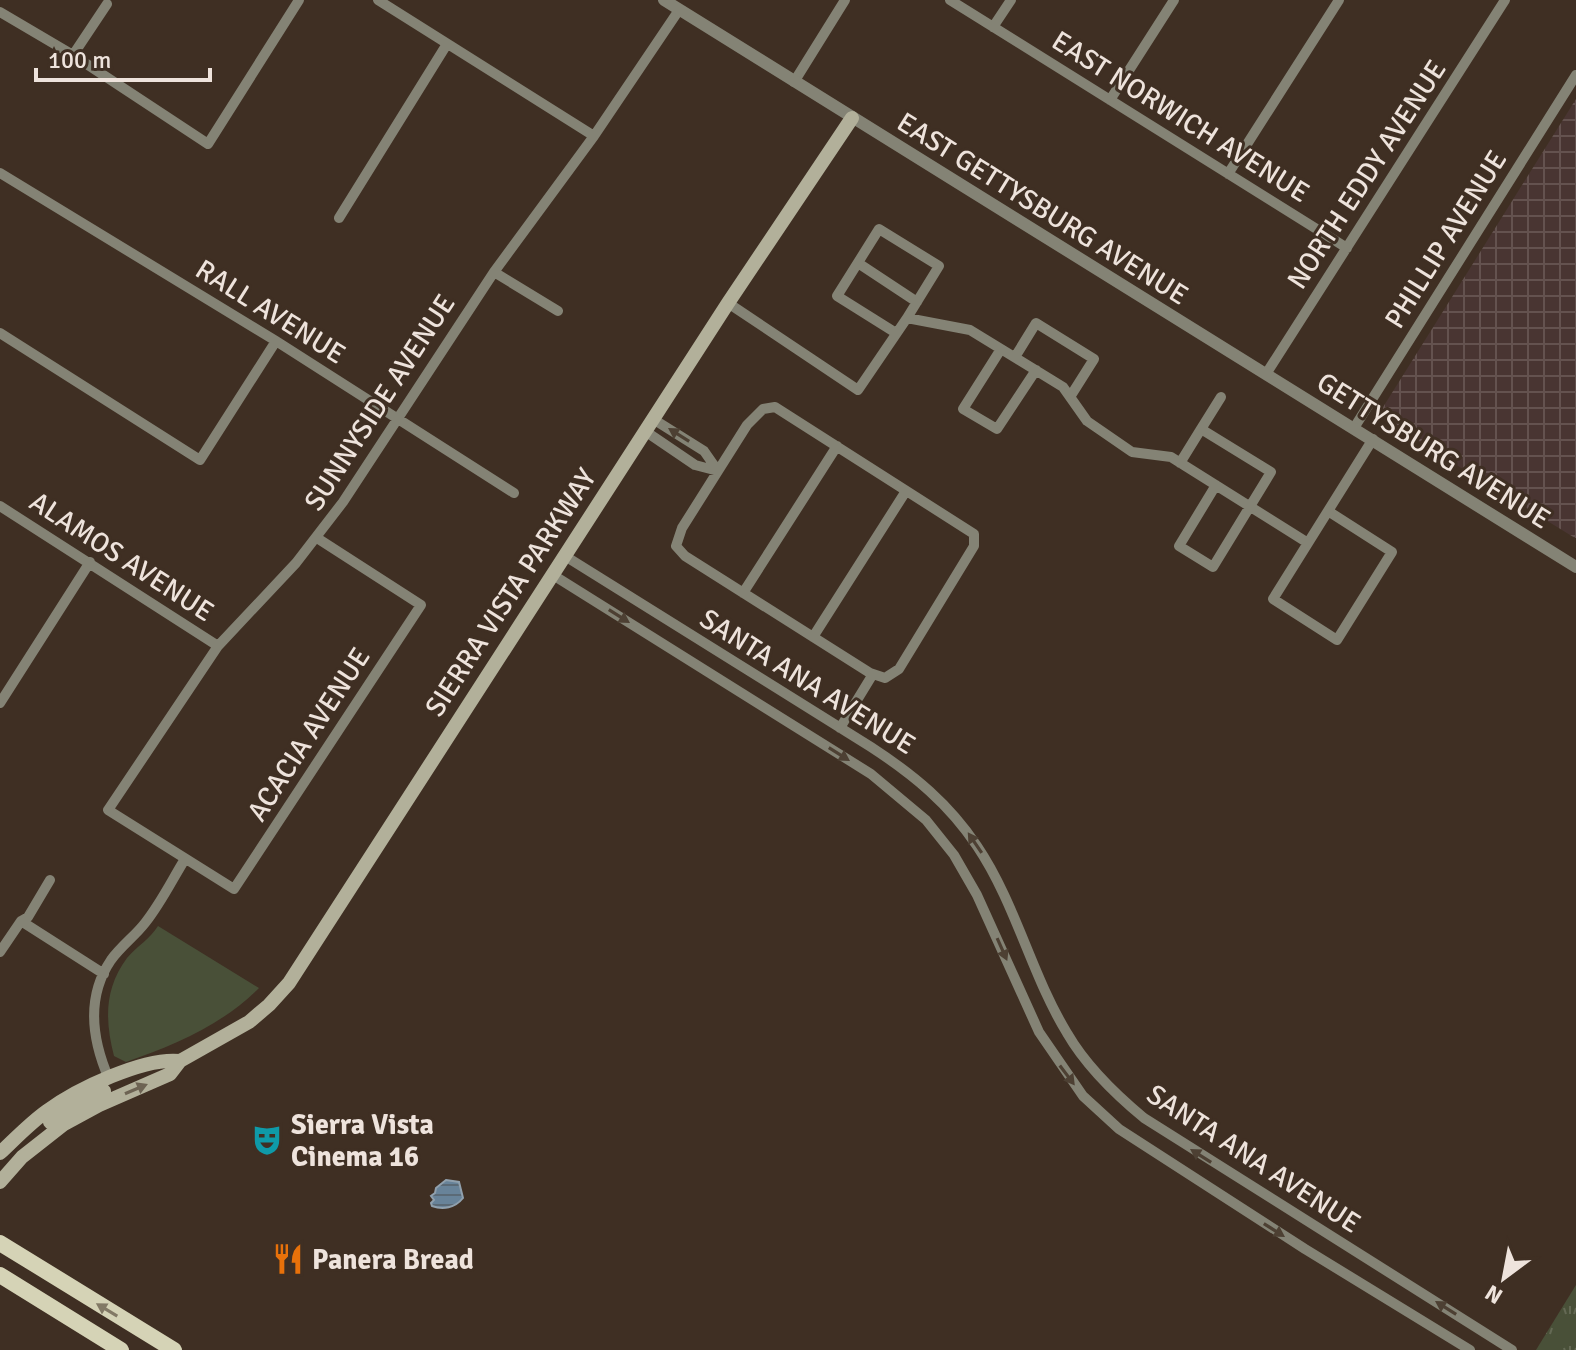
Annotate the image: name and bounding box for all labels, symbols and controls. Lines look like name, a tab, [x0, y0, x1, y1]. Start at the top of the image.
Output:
street label: EAST NORWICH AVENUE	[1046, 24, 1315, 210]
scale bar	[36, 32, 210, 82]
text: 100 m	[48, 45, 111, 75]
street label: NORTH EDDY AVENUE	[1280, 54, 1454, 295]
street label: EAST GETTYSBURG AVENUE	[891, 105, 1194, 312]
street label: PHILLIP AVENUE	[1378, 144, 1514, 335]
street label: RALL AVENUE	[189, 252, 352, 371]
street label: SUNNYSIDE AVENUE	[297, 288, 462, 517]
street label: GETTYSBURG AVENUE	[1310, 365, 1557, 537]
one-way arrow	[668, 428, 690, 442]
street label: SIERRA VISTA PARKWAY	[418, 462, 604, 723]
street label: ALAMOS AVENUE	[23, 485, 220, 629]
street label: SANTA ANA AVENUE	[693, 602, 922, 762]
one-way arrow	[608, 609, 630, 623]
street label: ACACIA AVENUE	[240, 641, 378, 828]
one-way arrow	[828, 747, 850, 761]
one-way arrow	[967, 833, 982, 854]
one-way arrow	[995, 938, 1009, 961]
one-way arrow	[1059, 1065, 1075, 1085]
street label: SANTA ANA AVENUE	[1140, 1077, 1367, 1241]
one-way arrow	[124, 1082, 148, 1095]
place label: Sierra Vista Cinema 16	[291, 1108, 434, 1174]
theatre icon: Sierra Vista Cinema 16	[250, 1123, 284, 1157]
one-way arrow	[1190, 1150, 1212, 1164]
one-way arrow	[1263, 1222, 1285, 1236]
north arrow	[1464, 1238, 1544, 1318]
restaurant icon: Panera Bread	[271, 1242, 305, 1276]
place label: Panera Bread	[312, 1243, 474, 1277]
text: N	[1480, 1279, 1507, 1310]
one-way arrow	[1435, 1302, 1457, 1316]
one-way arrow	[96, 1303, 118, 1317]

